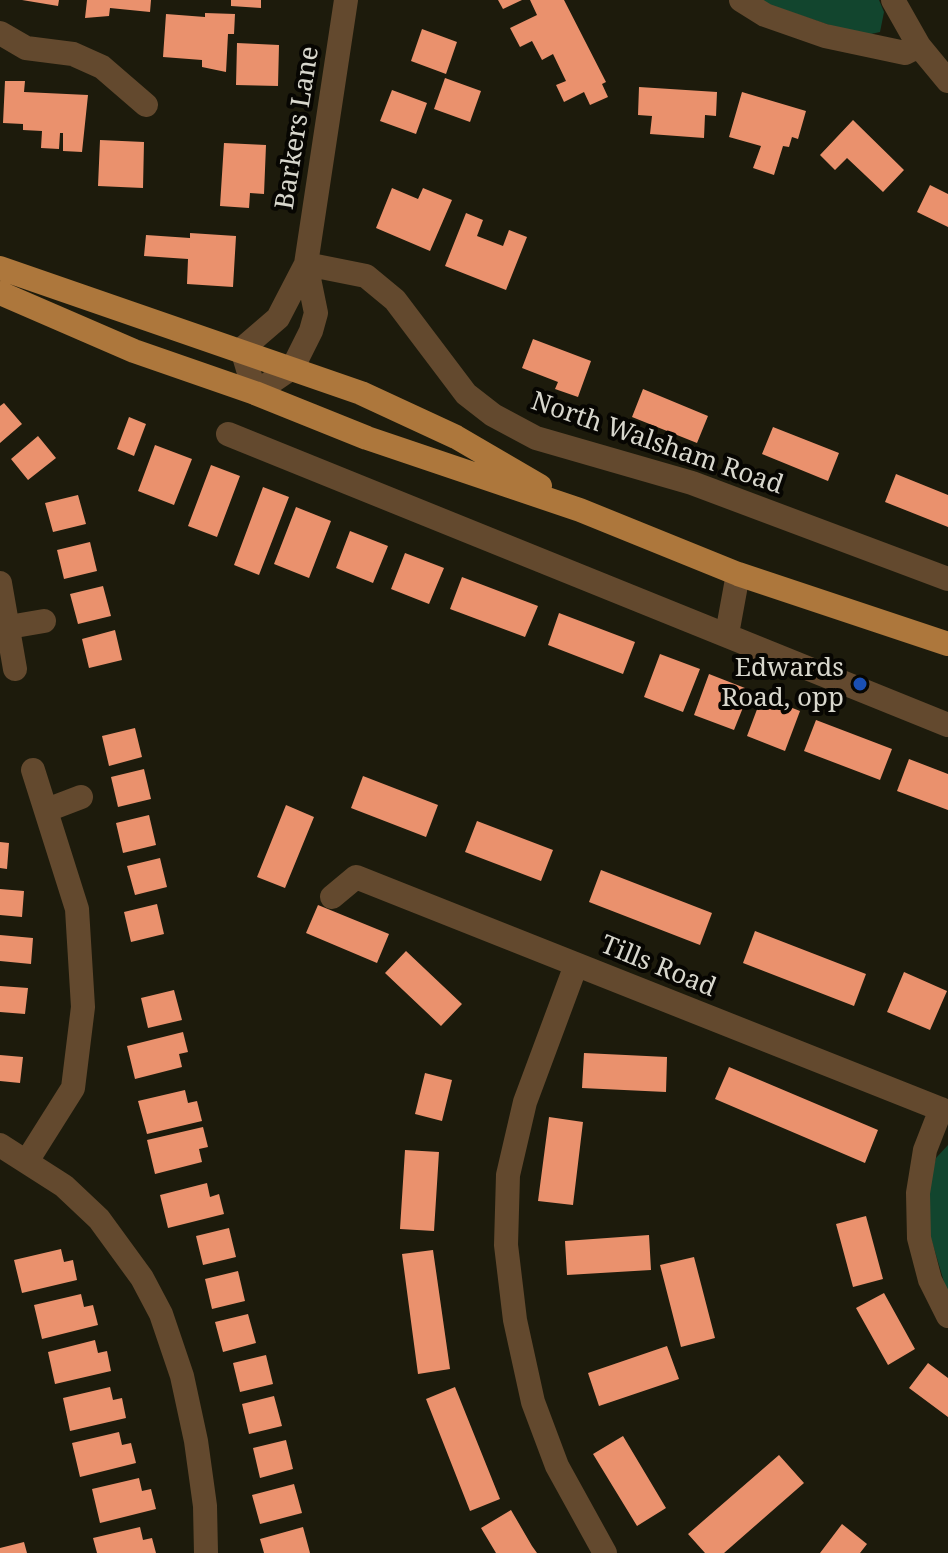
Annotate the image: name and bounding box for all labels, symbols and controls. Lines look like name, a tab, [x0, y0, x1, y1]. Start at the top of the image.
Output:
street label: Barkers Lane	[270, 44, 326, 212]
street label: North Walsham Road	[527, 386, 787, 502]
place label: Edwards Road, opp	[721, 653, 844, 714]
marker: Edwards Road, opp	[851, 675, 869, 693]
street label: Tills Road	[596, 930, 720, 1004]

